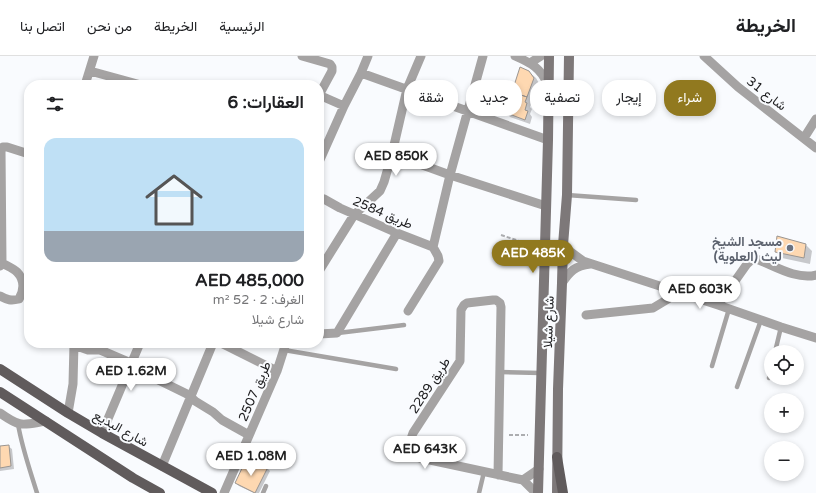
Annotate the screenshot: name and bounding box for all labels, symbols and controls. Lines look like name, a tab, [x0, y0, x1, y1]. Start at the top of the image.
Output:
text: الخريطة	[736, 15, 796, 37]
text: اتصل بنا	[20, 18, 65, 35]
text: من نحن	[87, 18, 132, 35]
text: الخريطة	[154, 18, 197, 35]
text: الرئيسية	[219, 18, 265, 35]
street label: شارع 31	[743, 73, 789, 115]
chip: شقة	[404, 80, 458, 116]
chip: جديد	[466, 80, 522, 116]
chip: تصفية	[530, 80, 594, 116]
chip: إيجار	[602, 80, 656, 116]
chip: شراء	[664, 80, 716, 116]
text: العقارات: 6	[227, 92, 304, 113]
icon: filters	[44, 93, 66, 115]
pin: AED 850K	[355, 143, 437, 177]
text: AED 850K	[364, 148, 428, 164]
icon: home	[138, 164, 210, 236]
street label: طريق 2584	[350, 193, 415, 233]
place label: مسجد الشيخ ليث (العلوية)	[712, 234, 782, 265]
pin: AED 485K	[492, 240, 574, 274]
marker: مسجد الشيخ ليث (العلوية)	[785, 243, 795, 253]
text: AED 485K	[501, 245, 565, 261]
text: AED 485,000	[195, 270, 304, 291]
pin: AED 603K	[659, 276, 741, 310]
text: AED 603K	[668, 281, 732, 297]
text: الغرف: 2 · 52 m²	[213, 292, 304, 308]
street label: شارع شيلا	[540, 296, 559, 348]
text: شارع شيلا	[252, 312, 304, 328]
map controls	[764, 345, 804, 481]
button: locate	[764, 345, 804, 385]
street label: طريق 2289	[406, 355, 454, 417]
pin: AED 1.62M	[85, 358, 177, 392]
street label: طريق 2507	[235, 359, 275, 424]
text: AED 1.62M	[95, 363, 167, 379]
button: +	[764, 393, 804, 433]
street label: شارع البديع	[90, 407, 151, 451]
pin: AED 643K	[384, 436, 466, 470]
text: AED 643K	[393, 441, 457, 457]
button: −	[764, 441, 804, 481]
pin: AED 1.08M	[205, 443, 297, 477]
text: AED 1.08M	[215, 448, 287, 464]

